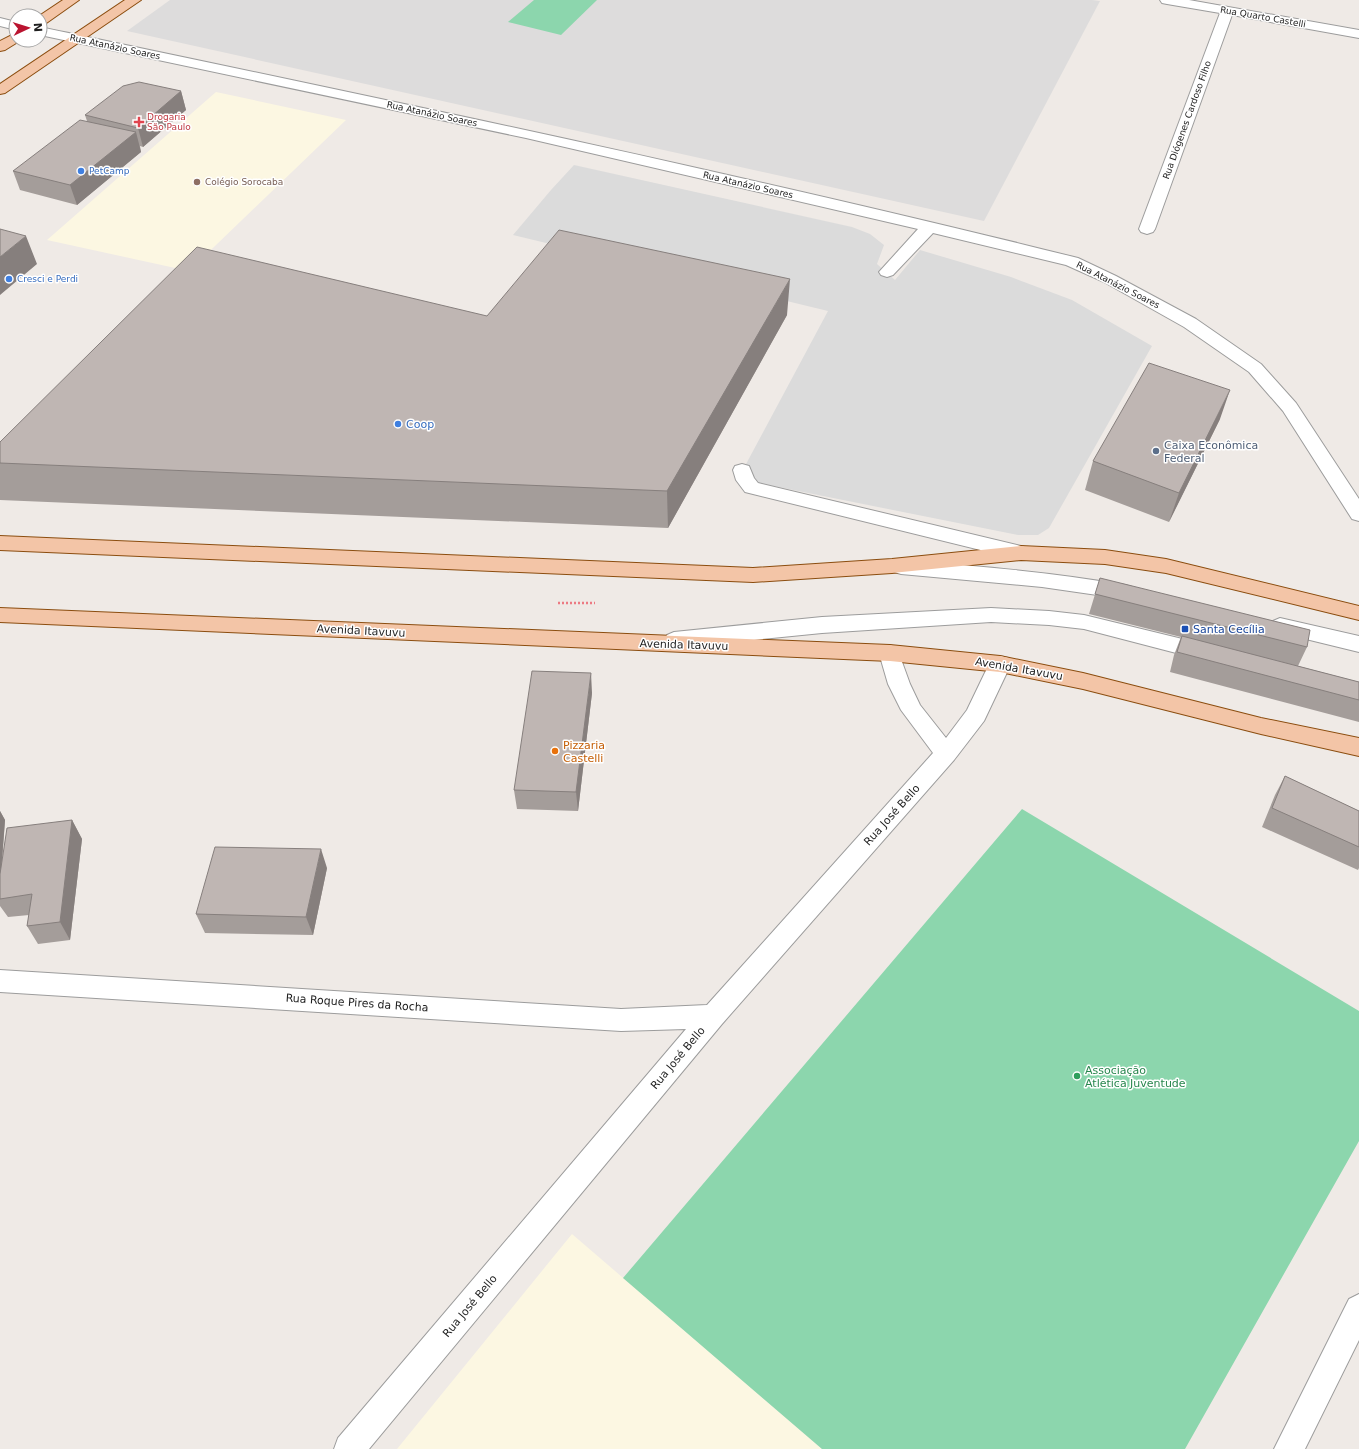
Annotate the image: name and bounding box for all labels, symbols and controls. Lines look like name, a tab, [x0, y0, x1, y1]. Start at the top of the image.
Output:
street label: Rua Quarto Castelli	[1219, 5, 1307, 29]
north arrow	[8, 8, 48, 48]
text: N	[31, 22, 44, 32]
street label: Rua Atanázio Soares	[69, 33, 161, 62]
street label: Rua Diógenes Cardoso Filho	[1161, 59, 1213, 181]
street label: Rua Atanázio Soares	[386, 100, 478, 129]
place label: Drogaria São Paulo	[147, 112, 191, 132]
marker: Drogaria São Paulo	[134, 117, 144, 127]
marker: PetCamp	[76, 166, 86, 176]
place label: PetCamp	[89, 166, 130, 176]
street label: Rua Atanázio Soares	[702, 170, 794, 200]
marker: Colégio Sorocaba	[192, 177, 202, 187]
place label: Colégio Sorocaba	[205, 177, 283, 187]
street label: Rua Atanázio Soares	[1075, 260, 1162, 311]
marker: Cresci e Perdi	[4, 274, 14, 284]
place label: Cresci e Perdi	[17, 274, 78, 284]
place label: Coop	[406, 418, 434, 431]
marker: Coop	[393, 419, 403, 429]
place label: Caixa Econômica Federal	[1164, 439, 1258, 465]
marker: Caixa Econômica Federal	[1151, 446, 1161, 456]
street label: Avenida Itavuvu	[316, 622, 406, 640]
place label: Santa Cecília	[1193, 623, 1265, 636]
marker: Santa Cecília	[1180, 624, 1190, 634]
street label: Avenida Itavuvu	[639, 637, 729, 653]
street label: Avenida Itavuvu	[974, 655, 1064, 683]
place label: Pizzaria Castelli	[563, 739, 605, 765]
marker: Pizzaria Castelli	[550, 746, 560, 756]
street label: Rua José Bello	[861, 782, 923, 848]
street label: Rua Roque Pires da Rocha	[285, 992, 429, 1014]
street label: Rua José Bello	[648, 1024, 708, 1092]
place label: Associação Atlética Juventude	[1085, 1064, 1186, 1090]
marker: Associação Atlética Juventude	[1072, 1071, 1082, 1081]
street label: Rua José Bello	[440, 1272, 500, 1340]

